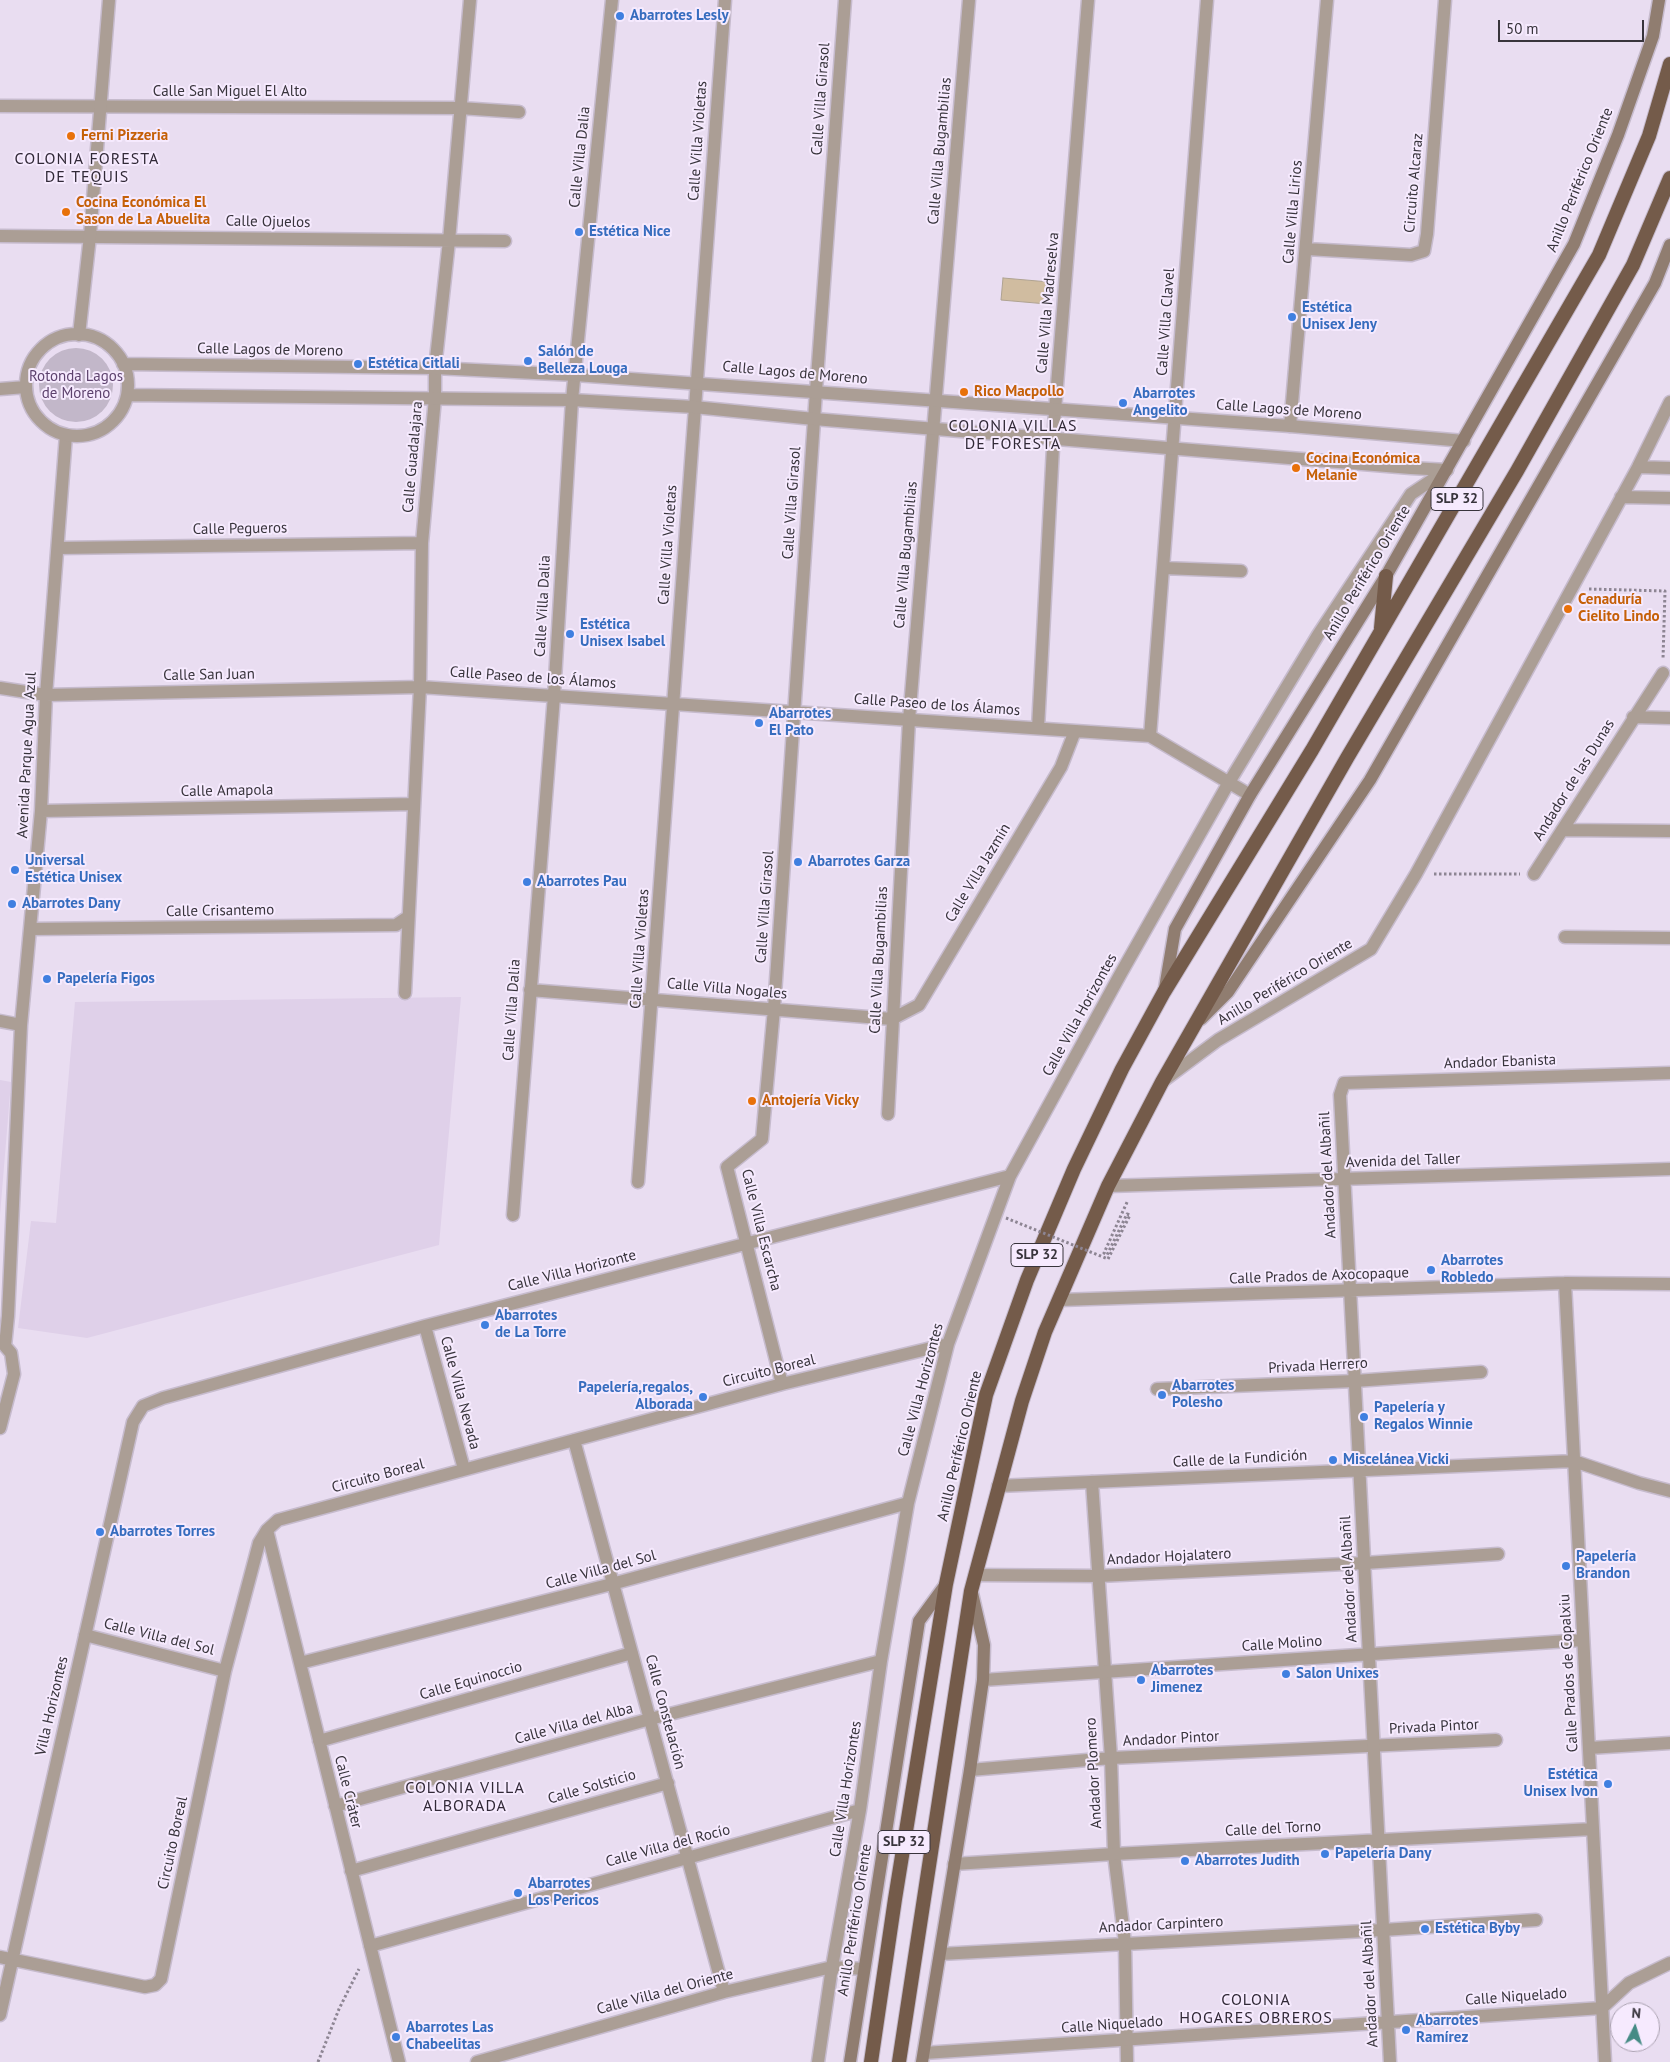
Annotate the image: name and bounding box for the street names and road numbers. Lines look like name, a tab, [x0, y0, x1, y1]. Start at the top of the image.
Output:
street label: Calle Villa Girasol	[808, 42, 834, 156]
street label: Calle Villa Bugambilias	[925, 77, 955, 225]
street label: Calle Villa Violetas	[685, 80, 711, 202]
street label: Calle San Miguel El Alto	[153, 83, 307, 101]
street label: Calle Villa Dalia	[566, 105, 594, 209]
street label: Anillo Periférico Oriente	[1543, 105, 1617, 255]
street label: Circuito Alcaraz	[1401, 132, 1427, 234]
street label: Calle Villa Lirios	[1279, 159, 1307, 265]
street label: Calle Ojuelos	[225, 212, 311, 232]
street label: Calle Villa Madreselva	[1033, 232, 1063, 374]
street label: Calle Villa Clavel	[1153, 267, 1179, 377]
street label: Calle Lagos de Moreno	[197, 340, 343, 360]
street label: Calle Lagos de Moreno	[721, 358, 869, 388]
street label: Calle Lagos de Moreno	[1216, 396, 1362, 424]
street label: Calle Guadalajara	[399, 400, 427, 514]
street label: Calle Villa Girasol	[779, 446, 805, 560]
street label: Calle Villa Bugambilias	[891, 481, 921, 629]
street label: Calle Villa Violetas	[655, 484, 681, 606]
road number: SLP 32	[1431, 488, 1483, 510]
street label: Anillo Periférico Oriente	[1320, 502, 1414, 644]
street label: Calle Pegueros	[193, 519, 287, 539]
street label: Calle Villa Dalia	[531, 555, 555, 657]
street label: Calle Paseo de los Álamos	[449, 663, 617, 693]
street label: Calle San Juan	[163, 665, 255, 685]
street label: Avenida Parque Agua Azul	[14, 671, 40, 839]
street label: Calle Paseo de los Álamos	[853, 690, 1021, 720]
street label: Andador de las Dunas	[1529, 716, 1619, 844]
street label: Calle Amapola	[181, 781, 273, 801]
street label: Calle Villa Jazmín	[941, 820, 1015, 926]
street label: Calle Villa Girasol	[752, 850, 778, 964]
street label: Calle Villa Bugambilias	[866, 886, 892, 1034]
street label: Calle Villa Violetas	[627, 888, 653, 1010]
street label: Calle Crisantemo	[166, 901, 274, 921]
street label: Anillo Periférico Oriente	[1214, 935, 1356, 1029]
street label: Calle Villa Horizontes	[1039, 950, 1121, 1080]
street label: Calle Villa Dalia	[499, 959, 525, 1061]
street label: Calle Villa Nogales	[666, 975, 788, 1003]
street label: Andador Ebanista	[1444, 1051, 1556, 1073]
street label: Andador del Albañil	[1316, 1111, 1340, 1239]
street label: Avenida del Taller	[1346, 1150, 1460, 1172]
street label: Calle Villa Escarcha	[737, 1167, 785, 1293]
road number: SLP 32	[1011, 1244, 1063, 1266]
street label: Calle Villa Horizonte	[506, 1246, 638, 1296]
street label: Calle Prados de Axocopaque	[1229, 1264, 1409, 1288]
street label: Calle Villa Horizontes	[894, 1321, 948, 1459]
street label: Calle Villa Nevada	[436, 1334, 484, 1452]
street label: Circuito Boreal	[721, 1351, 817, 1391]
street label: Privada Herrero	[1268, 1354, 1368, 1378]
street label: Anillo Periférico Oriente	[934, 1369, 986, 1523]
street label: Calle de la Fundición	[1172, 1446, 1308, 1472]
street label: Circuito Boreal	[330, 1455, 426, 1497]
street label: Andador del Albañil	[1337, 1515, 1361, 1643]
street label: Andador Hojalatero	[1106, 1545, 1232, 1569]
street label: Calle Villa del Sol	[544, 1547, 658, 1593]
street label: Calle Prados de Copalxiu	[1556, 1593, 1582, 1753]
street label: Calle Villa del Sol	[102, 1615, 216, 1659]
street label: Calle Molino	[1241, 1632, 1323, 1656]
street label: Calle Constelación	[641, 1653, 689, 1771]
street label: Villa Horizontes	[32, 1655, 72, 1757]
street label: Calle Equinoccio	[418, 1658, 524, 1704]
street label: Calle Villa del Alba	[513, 1700, 635, 1748]
street label: Privada Pintor	[1389, 1716, 1479, 1738]
street label: Andador Plomero	[1082, 1717, 1106, 1829]
street label: Calle Villa Horizontes	[826, 1720, 866, 1858]
street label: Andador Pintor	[1122, 1727, 1220, 1751]
street label: Calle Cráter	[330, 1754, 366, 1830]
street label: Calle Solsticio	[546, 1766, 638, 1808]
street label: Circuito Boreal	[154, 1795, 192, 1891]
street label: Calle del Torno	[1225, 1818, 1321, 1840]
street label: Calle Villa del Rocío	[604, 1821, 732, 1871]
road number: SLP 32	[878, 1830, 930, 1854]
street label: Anillo Periférico Oriente	[834, 1843, 876, 1997]
street label: Andador Carpintero	[1098, 1913, 1224, 1937]
street label: Andador del Albañil	[1358, 1920, 1382, 2048]
street label: Calle Villa del Oriente	[595, 1965, 735, 2019]
street label: Calle Niquelado	[1465, 1984, 1567, 2010]
street label: Calle Niquelado	[1061, 2012, 1163, 2038]

